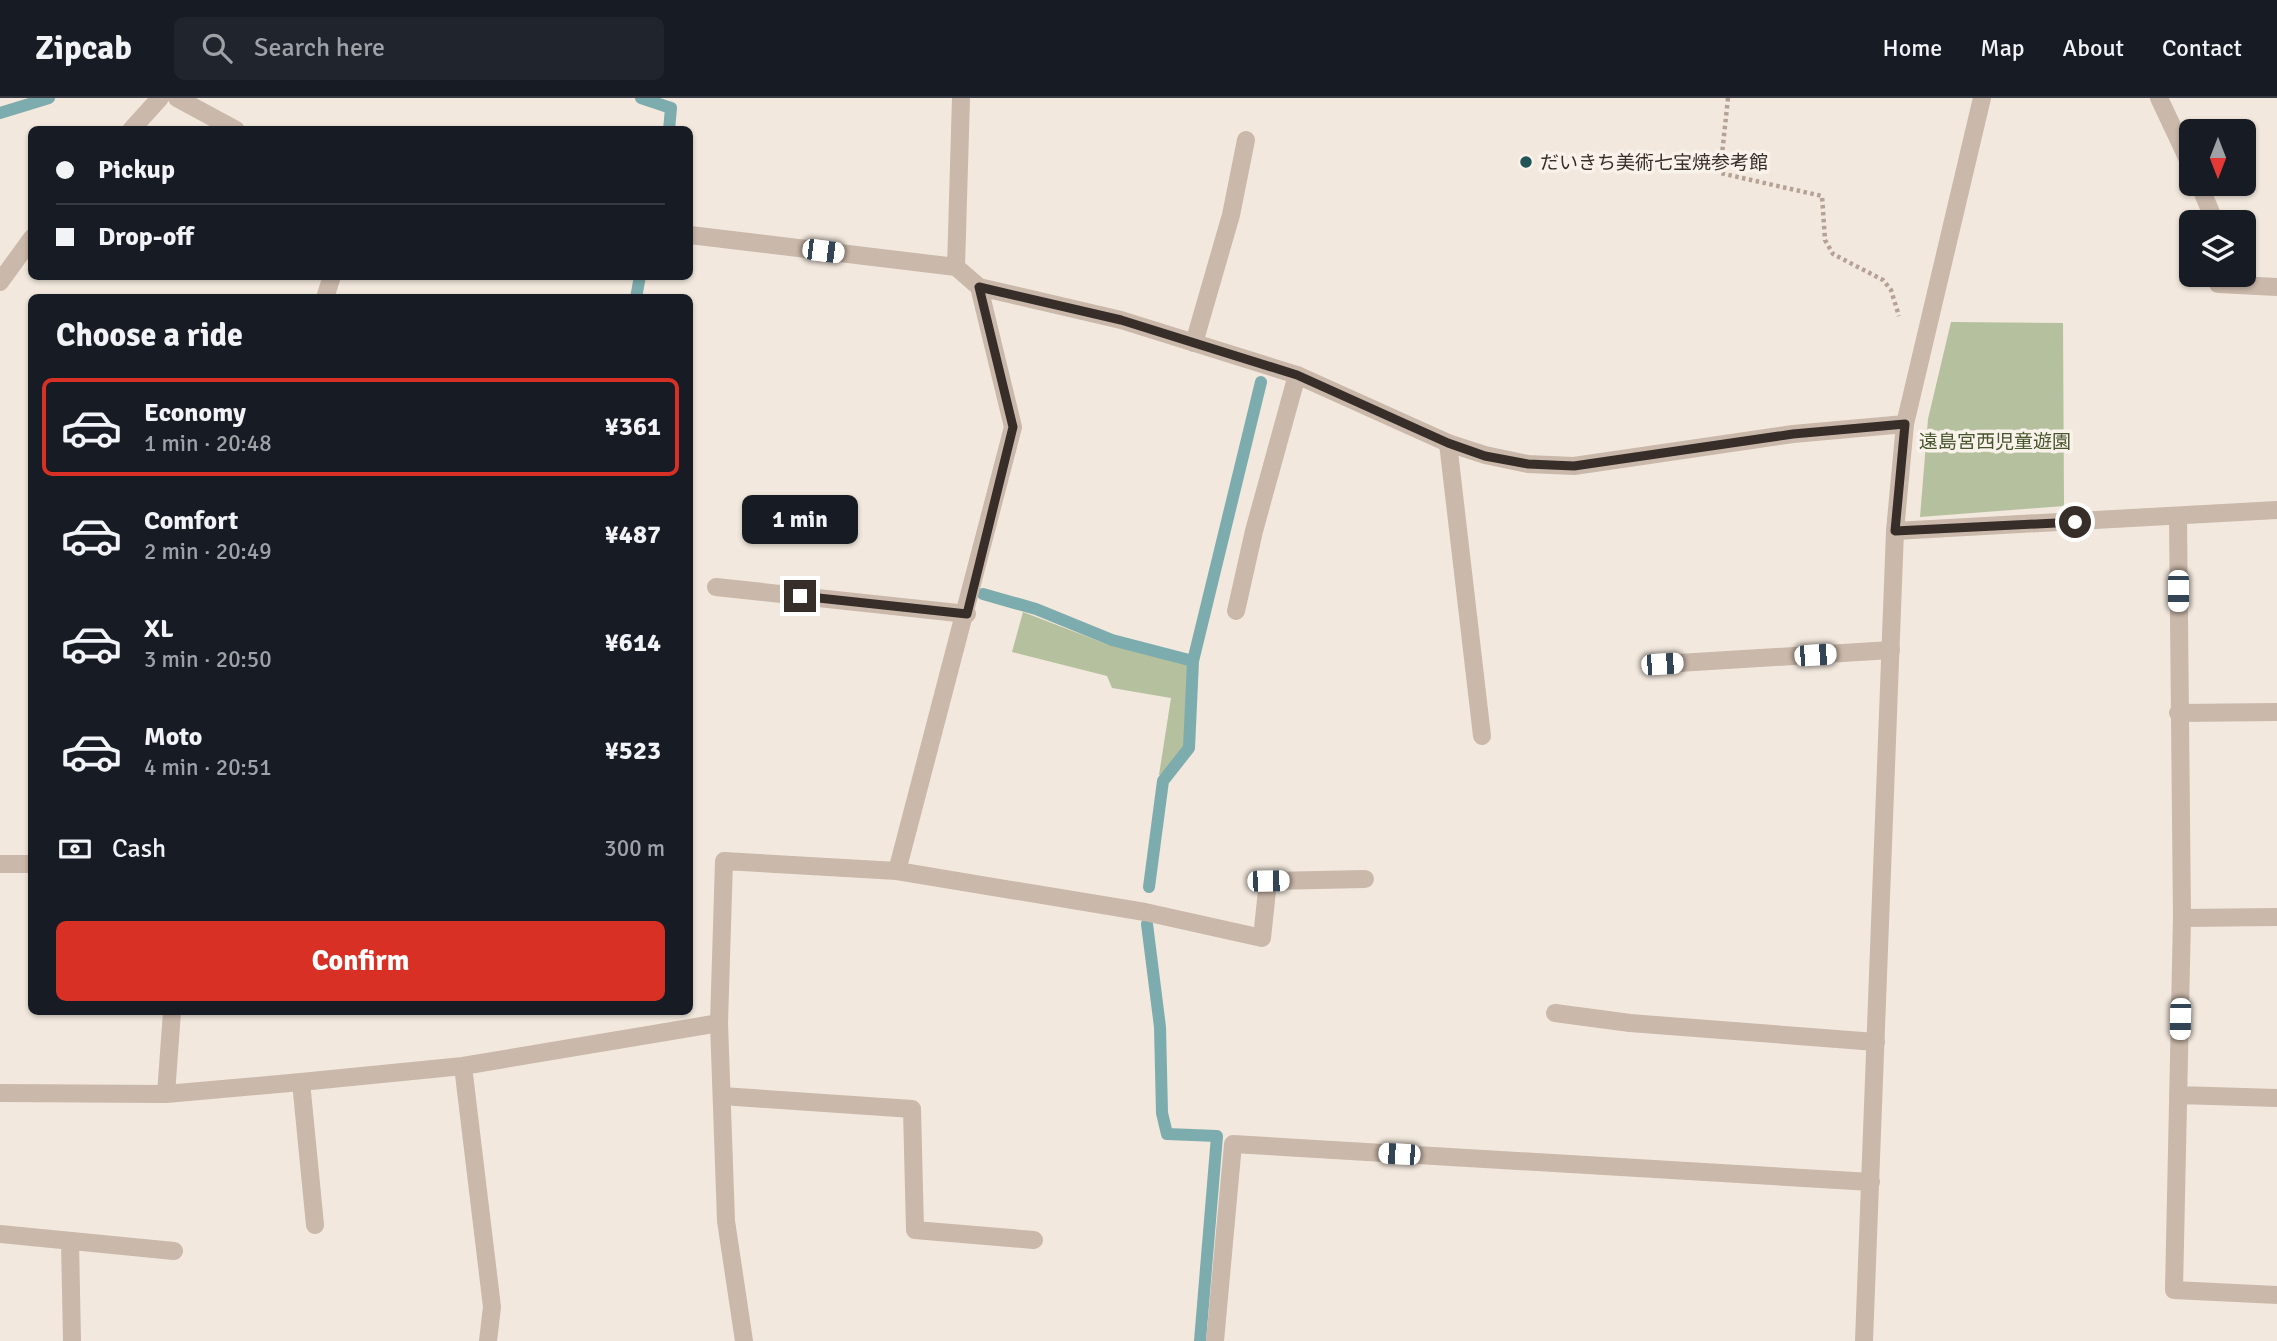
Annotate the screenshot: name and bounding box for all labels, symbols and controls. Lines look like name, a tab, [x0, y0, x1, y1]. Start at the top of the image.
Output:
search box	[174, 17, 664, 80]
text: Zipcab	[35, 28, 132, 69]
icon: search	[198, 29, 236, 67]
text: Search here	[254, 32, 385, 64]
text: Home	[1882, 33, 1942, 63]
text: Map	[1980, 33, 2025, 63]
text: About	[2063, 33, 2124, 63]
text: Contact	[2162, 33, 2242, 63]
north arrow	[2179, 119, 2256, 196]
map controls	[2179, 119, 2256, 287]
place label: だいきち美術七宝焼参考館	[1540, 151, 1768, 175]
text: Pickup	[98, 154, 175, 186]
marker: だいきち美術七宝焼参考館	[1518, 154, 1534, 170]
button: layers	[2179, 210, 2256, 287]
text: Drop-off	[98, 221, 194, 253]
car	[801, 238, 846, 264]
text: Choose a ride	[56, 316, 243, 355]
icon: car	[60, 396, 123, 459]
text: Economy	[144, 397, 246, 429]
text: ¥361	[605, 411, 661, 443]
text: 1 min · 20:48	[144, 429, 272, 458]
park label: 遠島宮西児童遊園	[1919, 430, 2071, 454]
callout: 1 min	[742, 494, 858, 544]
icon: car	[60, 504, 123, 567]
text: Comfort	[144, 505, 238, 537]
text: 1 min	[772, 505, 828, 534]
route start	[2059, 506, 2091, 538]
text: ¥487	[605, 519, 661, 551]
text: 2 min · 20:49	[144, 537, 272, 566]
car	[2168, 570, 2189, 612]
route end	[784, 580, 816, 612]
icon: car	[60, 612, 123, 675]
text: XL	[144, 613, 174, 645]
text: ¥614	[605, 627, 661, 659]
car	[1794, 643, 1837, 667]
text: 3 min · 20:50	[144, 645, 272, 674]
car	[1641, 652, 1684, 676]
icon: car	[60, 720, 123, 783]
text: Moto	[144, 721, 202, 753]
text: ¥523	[605, 735, 661, 767]
text: 4 min · 20:51	[144, 753, 272, 782]
icon: cash	[56, 830, 94, 868]
text: Cash	[112, 833, 166, 865]
text: 300 m	[604, 834, 665, 863]
car	[1247, 870, 1290, 892]
button: Confirm	[56, 921, 665, 1001]
car	[2170, 998, 2191, 1040]
car	[1378, 1142, 1421, 1166]

